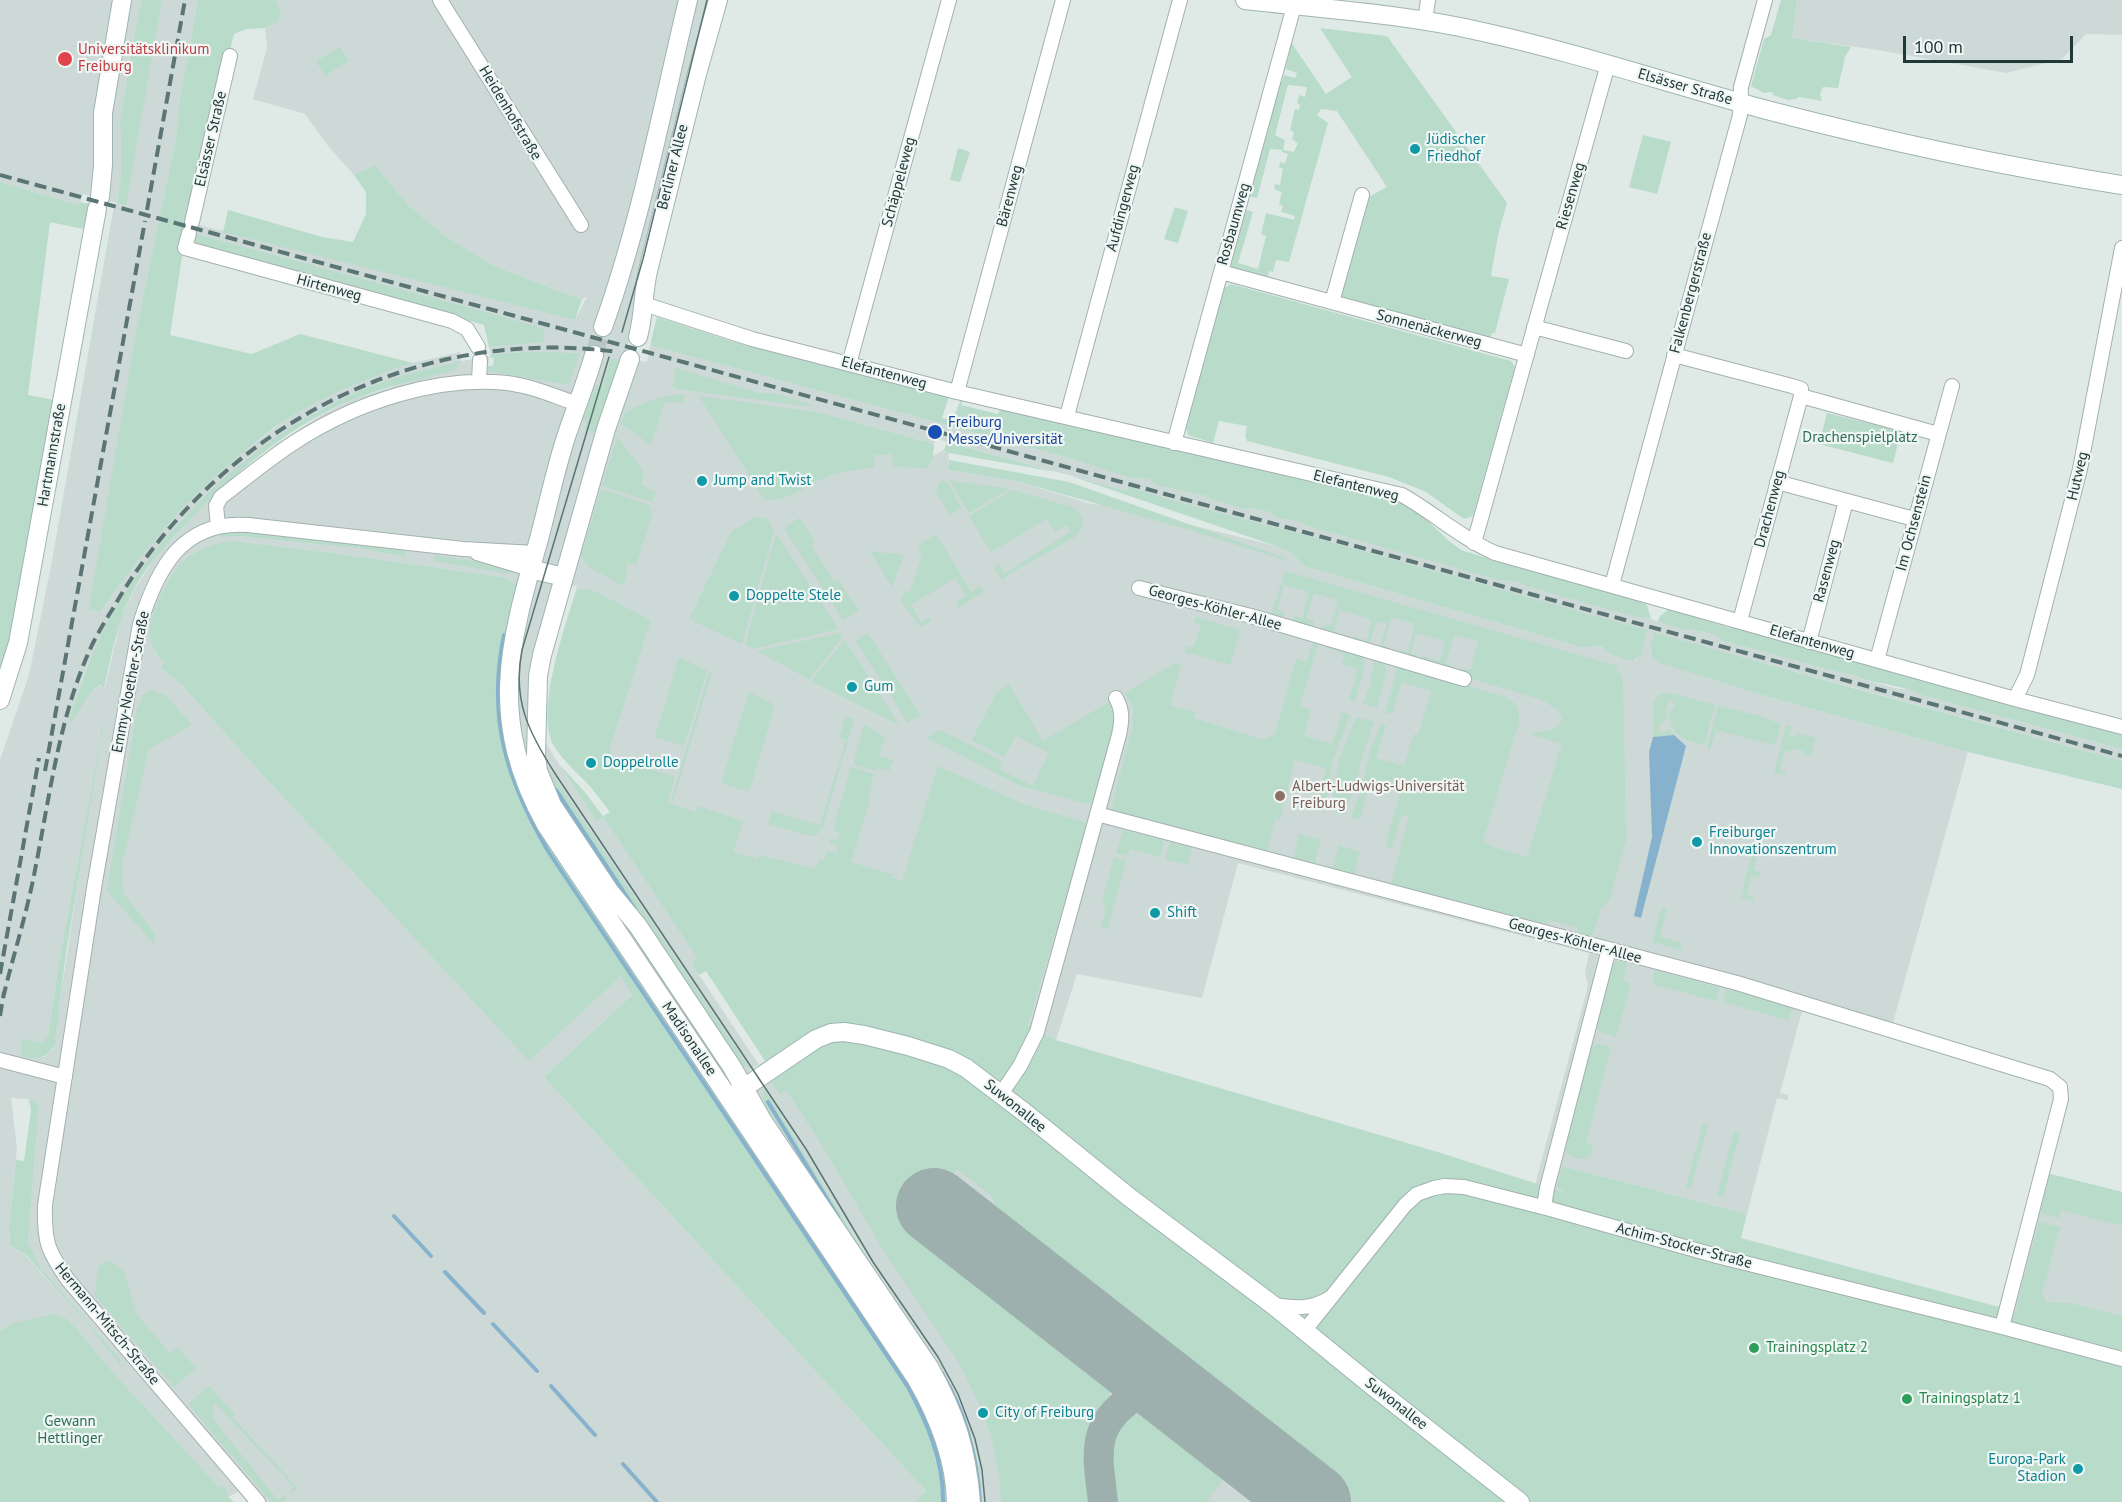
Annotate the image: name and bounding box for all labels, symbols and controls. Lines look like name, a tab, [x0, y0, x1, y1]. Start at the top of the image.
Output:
scale bar	[1906, 24, 2076, 62]
text: 100 m	[1914, 35, 1963, 58]
place label: Universitätsklinikum Freiburg	[78, 41, 209, 76]
marker: Universitätsklinikum Freiburg	[56, 50, 74, 68]
street label: Heidenhofstraße	[475, 63, 545, 163]
street label: Elsässer Straße	[1636, 65, 1734, 109]
street label: Elsässer Straße	[191, 89, 231, 189]
street label: Berliner Allee	[654, 122, 692, 212]
place label: Jüdischer Friedhof	[1427, 131, 1486, 166]
street label: Schäppeleweg	[878, 135, 920, 229]
marker: Jüdischer Friedhof	[1408, 142, 1422, 156]
street label: Riesenweg	[1553, 160, 1589, 232]
street label: Bärenweg	[993, 163, 1027, 229]
street label: Aufdingerweg	[1103, 163, 1143, 253]
street label: Rosbaumweg	[1214, 181, 1254, 267]
street label: Falkenbergerstraße	[1666, 231, 1716, 355]
street label: Hirtenweg	[294, 271, 364, 305]
street label: Sonnenäckerweg	[1374, 306, 1484, 352]
street label: Elefantenweg	[839, 353, 929, 393]
street label: Hartmannstraße	[34, 402, 70, 508]
place label: Freiburg Messe/Universität	[948, 414, 1063, 449]
marker: Freiburg Messe/Universität	[926, 423, 944, 441]
park label: Drachenspielplatz	[1802, 429, 1918, 447]
street label: Hutweg	[2064, 450, 2092, 502]
street label: Elefantenweg	[1311, 467, 1401, 505]
street label: Drachenweg	[1751, 468, 1789, 550]
place label: Jump and Twist	[714, 472, 811, 490]
street label: Im Ochsenstein	[1892, 473, 1936, 573]
marker: Jump and Twist	[695, 474, 709, 488]
street label: Rasenweg	[1810, 537, 1844, 605]
street label: Georges-Köhler-Allee	[1147, 582, 1283, 634]
place label: Doppelte Stele	[746, 587, 841, 605]
marker: Doppelte Stele	[727, 589, 741, 603]
street label: Emmy-Noether-Straße	[108, 610, 154, 754]
street label: Elefantenweg	[1767, 621, 1857, 663]
place label: Gum	[864, 678, 893, 696]
marker: Gum	[845, 680, 859, 694]
place label: Doppelrolle	[603, 754, 679, 772]
marker: Doppelrolle	[584, 756, 598, 770]
place label: Albert-Ludwigs-Universität Freiburg	[1292, 778, 1465, 813]
marker: Albert-Ludwigs-Universität Freiburg	[1273, 789, 1287, 803]
place label: Freiburger Innovationszentrum	[1709, 824, 1837, 859]
marker: Freiburger Innovationszentrum	[1690, 835, 1704, 849]
place label: Shift	[1167, 904, 1197, 922]
marker: Shift	[1148, 906, 1162, 920]
street label: Georges-Köhler-Allee	[1507, 915, 1643, 967]
street label: Madisonallee	[658, 999, 720, 1079]
street label: Suwonallee	[980, 1076, 1050, 1136]
street label: Achim-Stocker-Straße	[1614, 1219, 1754, 1273]
street label: Hermann-Mitsch-Straße	[51, 1259, 163, 1389]
place label: Trainingsplatz 2	[1766, 1339, 1868, 1357]
marker: Trainingsplatz 2	[1747, 1341, 1761, 1355]
street label: Suwonallee	[1361, 1374, 1431, 1434]
place label: Trainingsplatz 1	[1919, 1390, 2021, 1408]
marker: Trainingsplatz 1	[1900, 1392, 1914, 1406]
place label: City of Freiburg	[995, 1404, 1094, 1422]
marker: City of Freiburg	[976, 1406, 990, 1420]
park label: Gewann Hettlinger	[37, 1413, 103, 1448]
place label: Europa-Park Stadion	[1988, 1451, 2066, 1486]
marker: Europa-Park Stadion	[2071, 1462, 2085, 1476]

